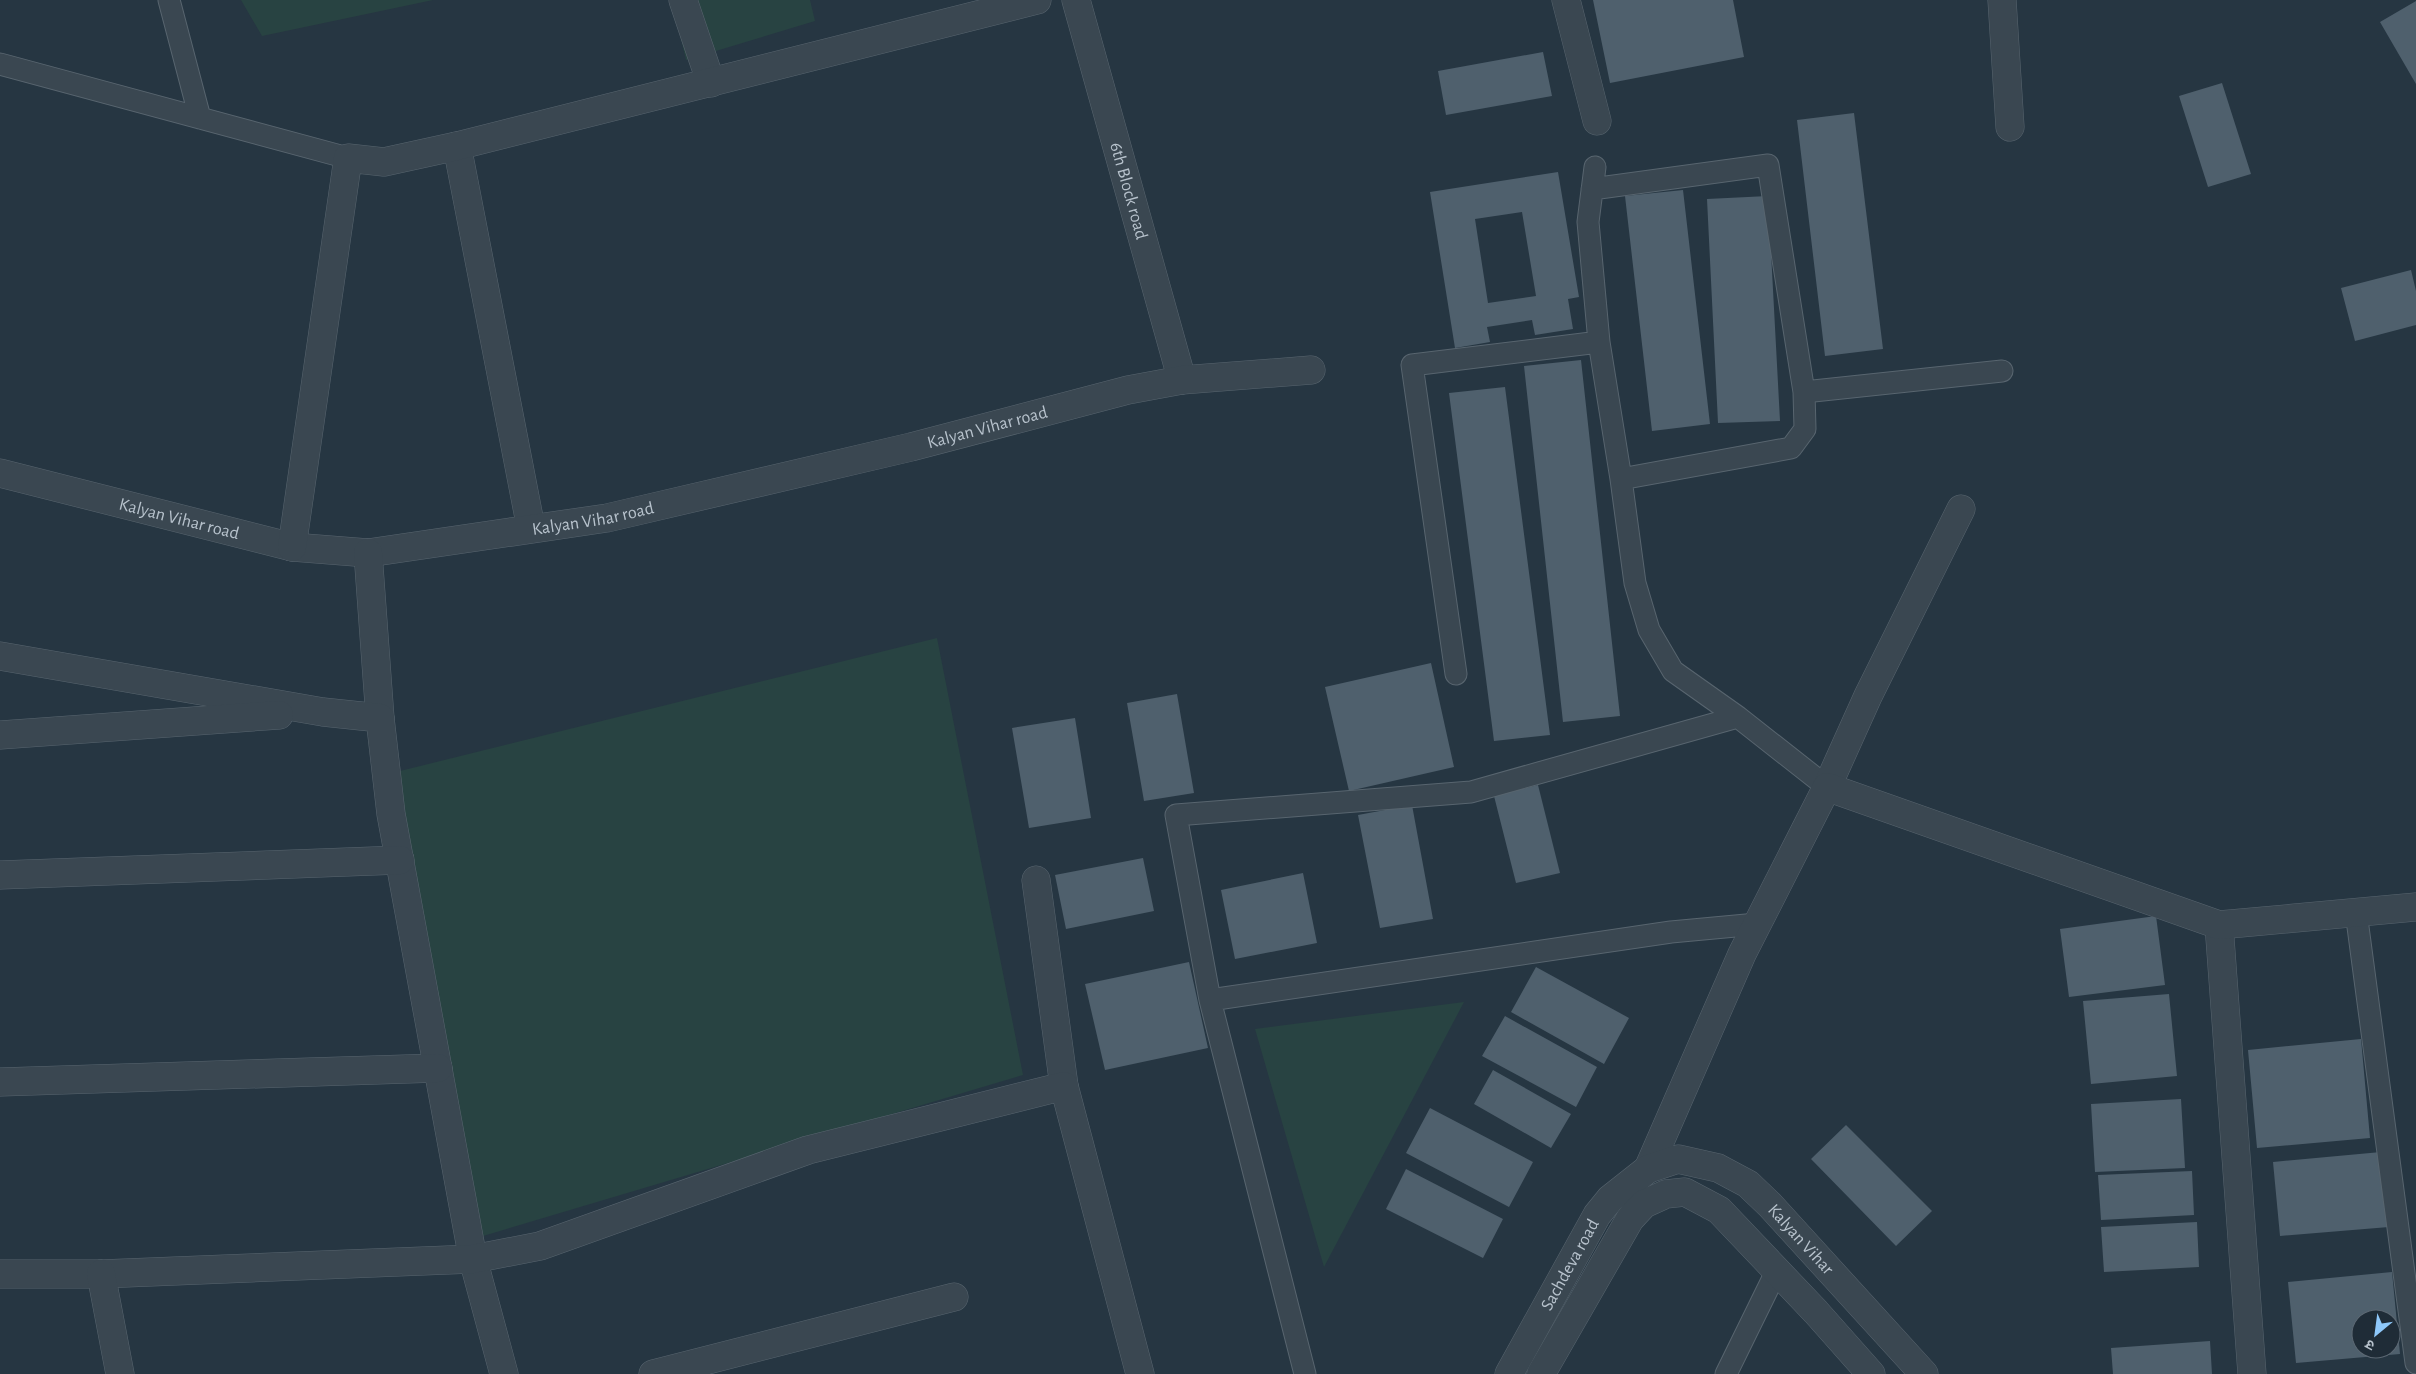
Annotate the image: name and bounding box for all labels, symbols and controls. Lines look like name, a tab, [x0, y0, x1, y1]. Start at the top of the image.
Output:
street label: 6th Block road	[1106, 140, 1150, 242]
street label: Kalyan Vihar road	[926, 404, 1049, 452]
street label: Kalyan Vihar road	[117, 496, 241, 543]
street label: Kalyan Vihar road	[531, 499, 656, 539]
street label: Kalyan Vihar	[1764, 1201, 1837, 1279]
street label: Sachdeva road	[1538, 1216, 1603, 1314]
north arrow	[2351, 1309, 2401, 1359]
text: उ	[2363, 1336, 2377, 1353]

